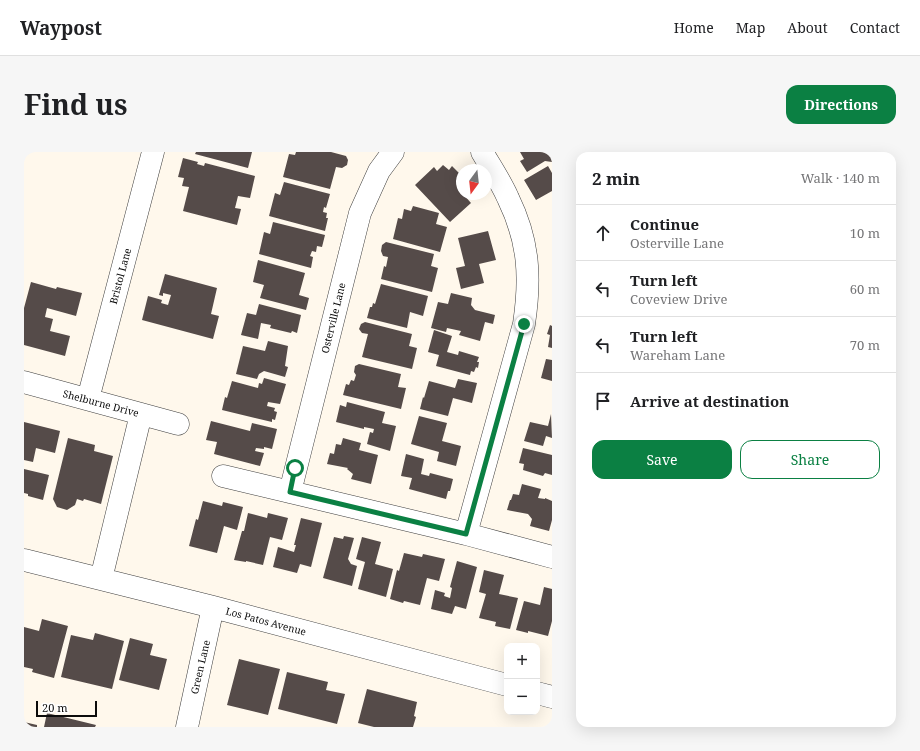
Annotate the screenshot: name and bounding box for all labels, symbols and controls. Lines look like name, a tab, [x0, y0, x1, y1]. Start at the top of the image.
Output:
text: Waypost	[20, 15, 102, 41]
text: Home	[674, 18, 714, 37]
text: Map	[736, 18, 765, 37]
text: About	[787, 18, 828, 37]
text: Contact	[850, 18, 900, 37]
text: Find us	[24, 85, 128, 123]
button: Directions	[786, 85, 896, 124]
north arrow	[456, 164, 492, 200]
text: 2 min	[592, 167, 640, 190]
text: Walk · 140 m	[801, 169, 880, 187]
text: Continue	[630, 214, 699, 234]
icon: ahead	[592, 222, 614, 244]
text: 10 m	[850, 224, 880, 242]
text: Osterville Lane	[630, 234, 724, 252]
street label: Bristol Lane	[106, 246, 134, 306]
text: Turn left	[630, 270, 698, 290]
icon: left	[592, 278, 614, 300]
text: 60 m	[850, 280, 880, 298]
street label: Osterville Lane	[317, 281, 349, 355]
text: Coveview Drive	[630, 290, 727, 308]
route end	[515, 315, 533, 333]
text: Turn left	[630, 326, 698, 346]
icon: left	[592, 334, 614, 356]
text: 70 m	[850, 336, 880, 354]
text: Wareham Lane	[630, 346, 725, 364]
street label: Shelburne Drive	[61, 386, 141, 420]
icon: arrive	[592, 390, 614, 412]
text: Arrive at destination	[630, 391, 789, 411]
button: Save	[592, 440, 732, 479]
button: Share	[740, 440, 880, 479]
route start	[286, 459, 304, 477]
street label: Los Patos Avenue	[224, 604, 308, 638]
street label: Green Lane	[187, 639, 213, 695]
map controls	[504, 643, 540, 715]
button: +	[504, 643, 540, 679]
button: −	[504, 679, 540, 715]
scale bar	[36, 699, 97, 718]
text: 20 m	[42, 700, 68, 715]

